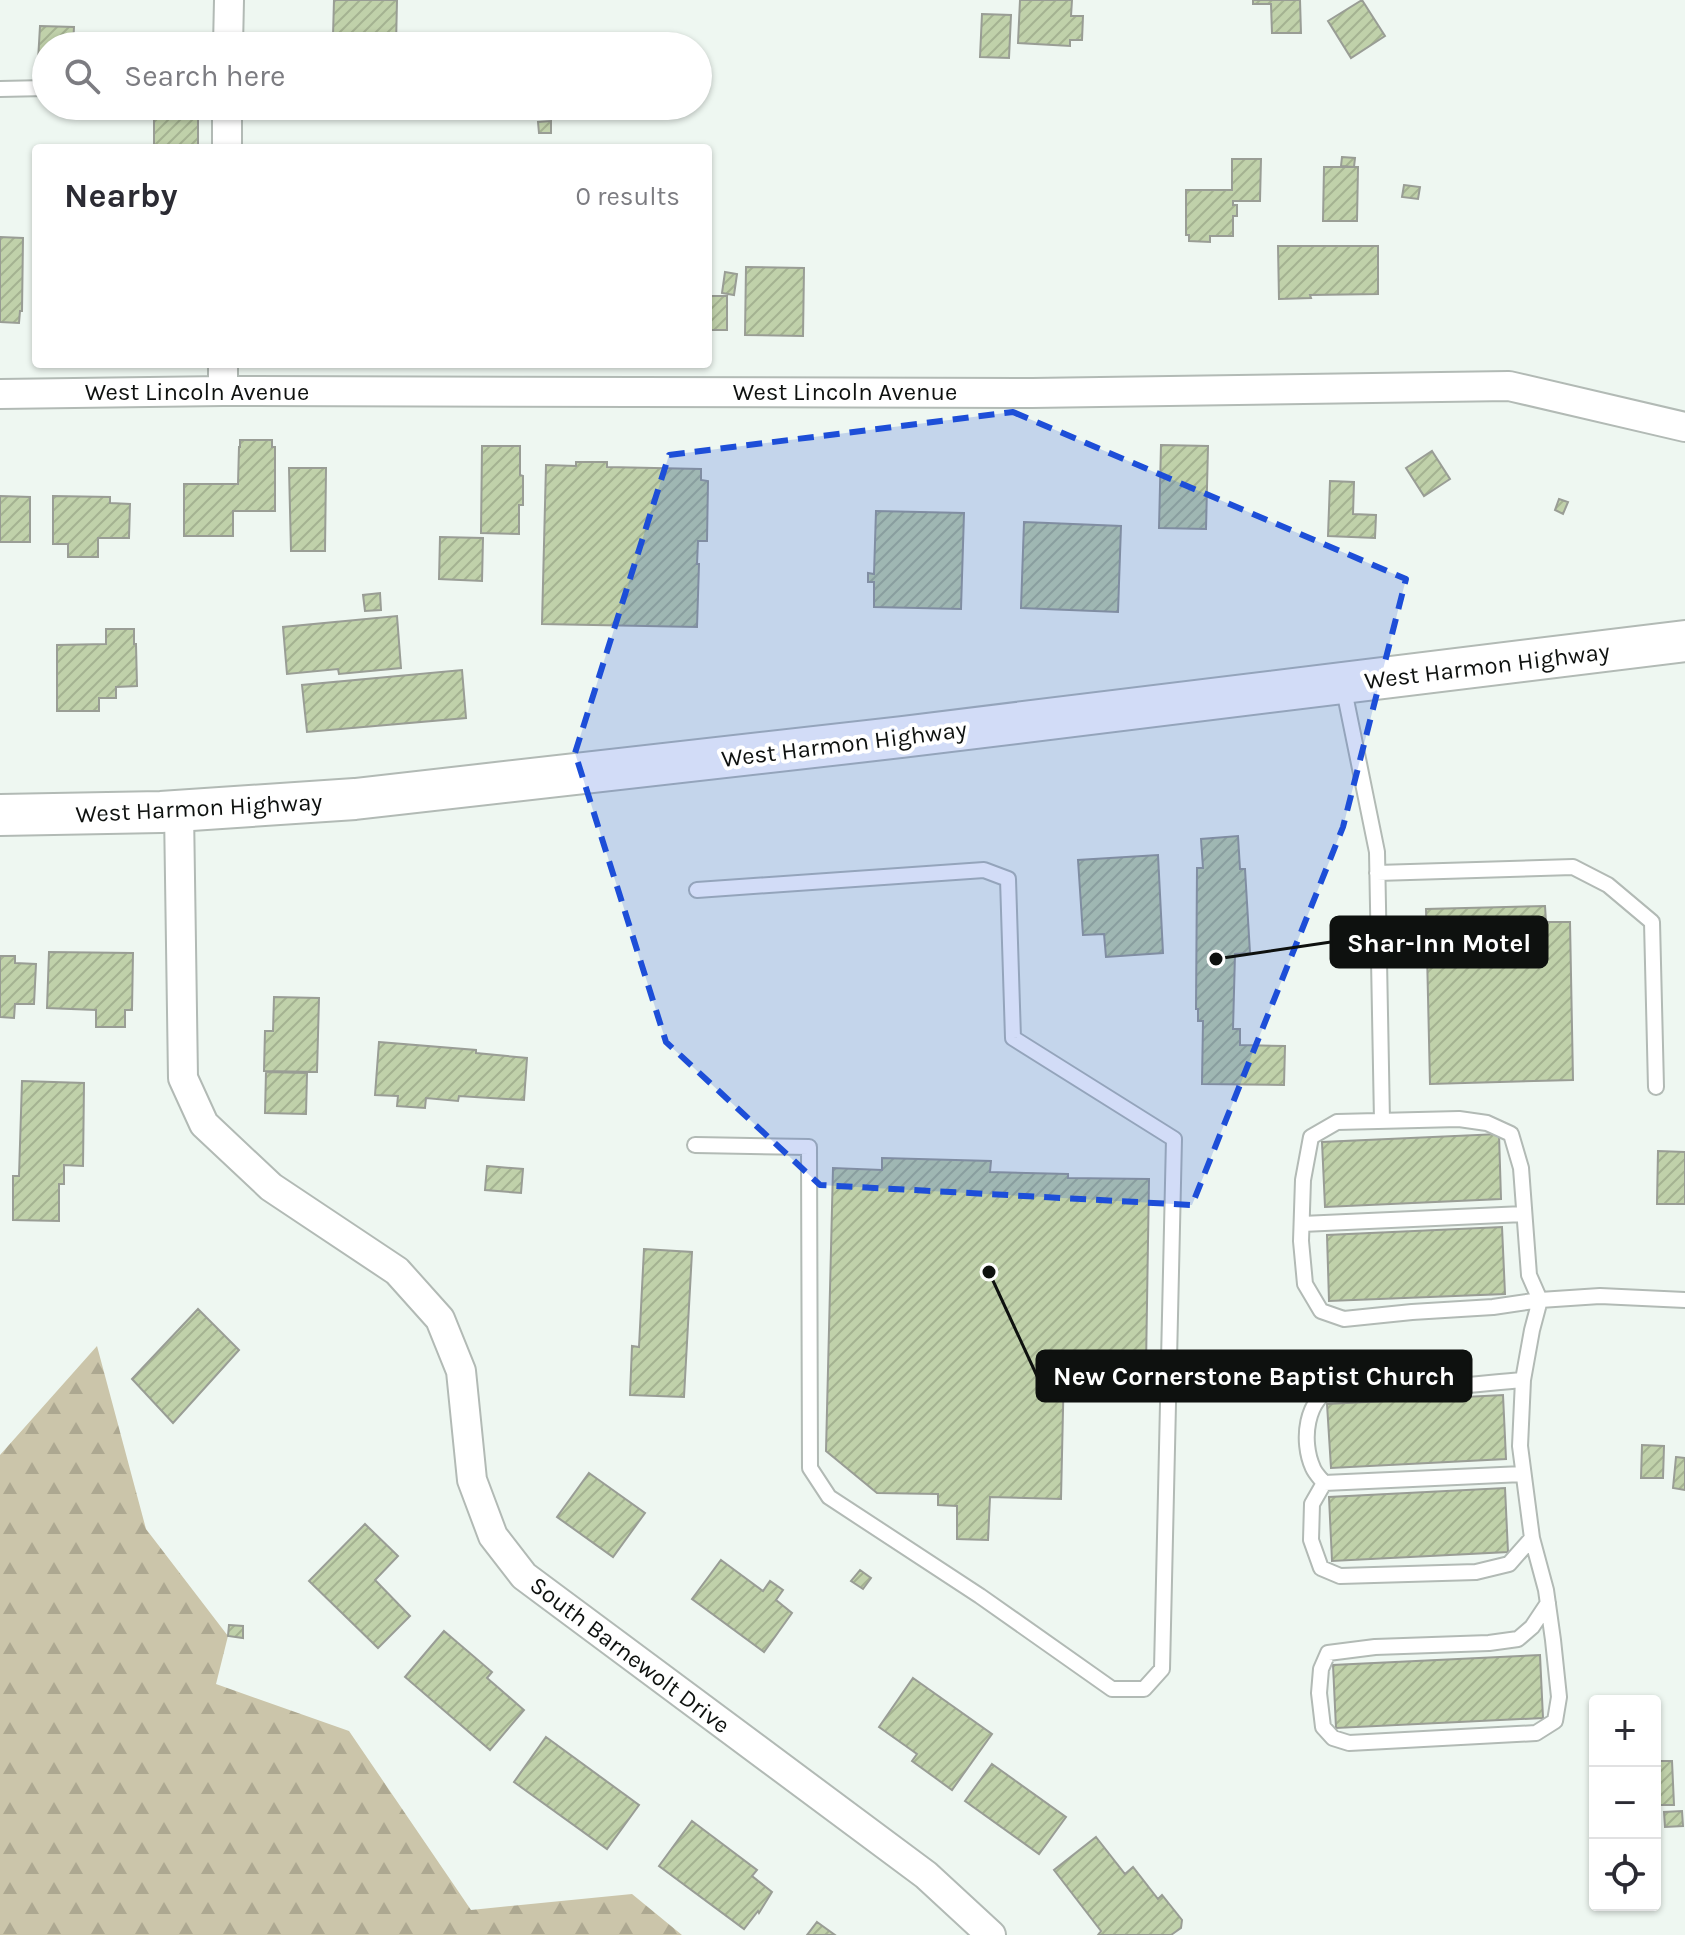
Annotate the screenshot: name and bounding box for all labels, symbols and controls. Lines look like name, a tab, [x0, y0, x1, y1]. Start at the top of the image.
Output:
search box	[32, 32, 712, 120]
icon: search	[60, 54, 104, 98]
text: Search here	[124, 58, 285, 94]
text: Nearby	[64, 176, 178, 216]
text: 0 results	[576, 181, 680, 212]
street label: West Lincoln Avenue	[85, 378, 309, 406]
street label: West Lincoln Avenue	[733, 378, 957, 406]
street label: West Harmon Highway	[1363, 637, 1611, 695]
street label: West Harmon Highway	[720, 715, 968, 773]
street label: West Harmon Highway	[75, 788, 323, 828]
callout: Shar-Inn Motel	[1331, 917, 1547, 967]
text: Shar-Inn Motel	[1347, 928, 1531, 959]
callout: New Cornerstone Baptist Church	[1037, 1351, 1471, 1401]
text: New Cornerstone Baptist Church	[1053, 1361, 1455, 1392]
street label: South Barnewolt Drive	[525, 1571, 735, 1739]
map controls	[1589, 1695, 1661, 1911]
button: +	[1589, 1695, 1661, 1767]
button: −	[1589, 1767, 1661, 1839]
button: locate	[1589, 1839, 1661, 1911]

